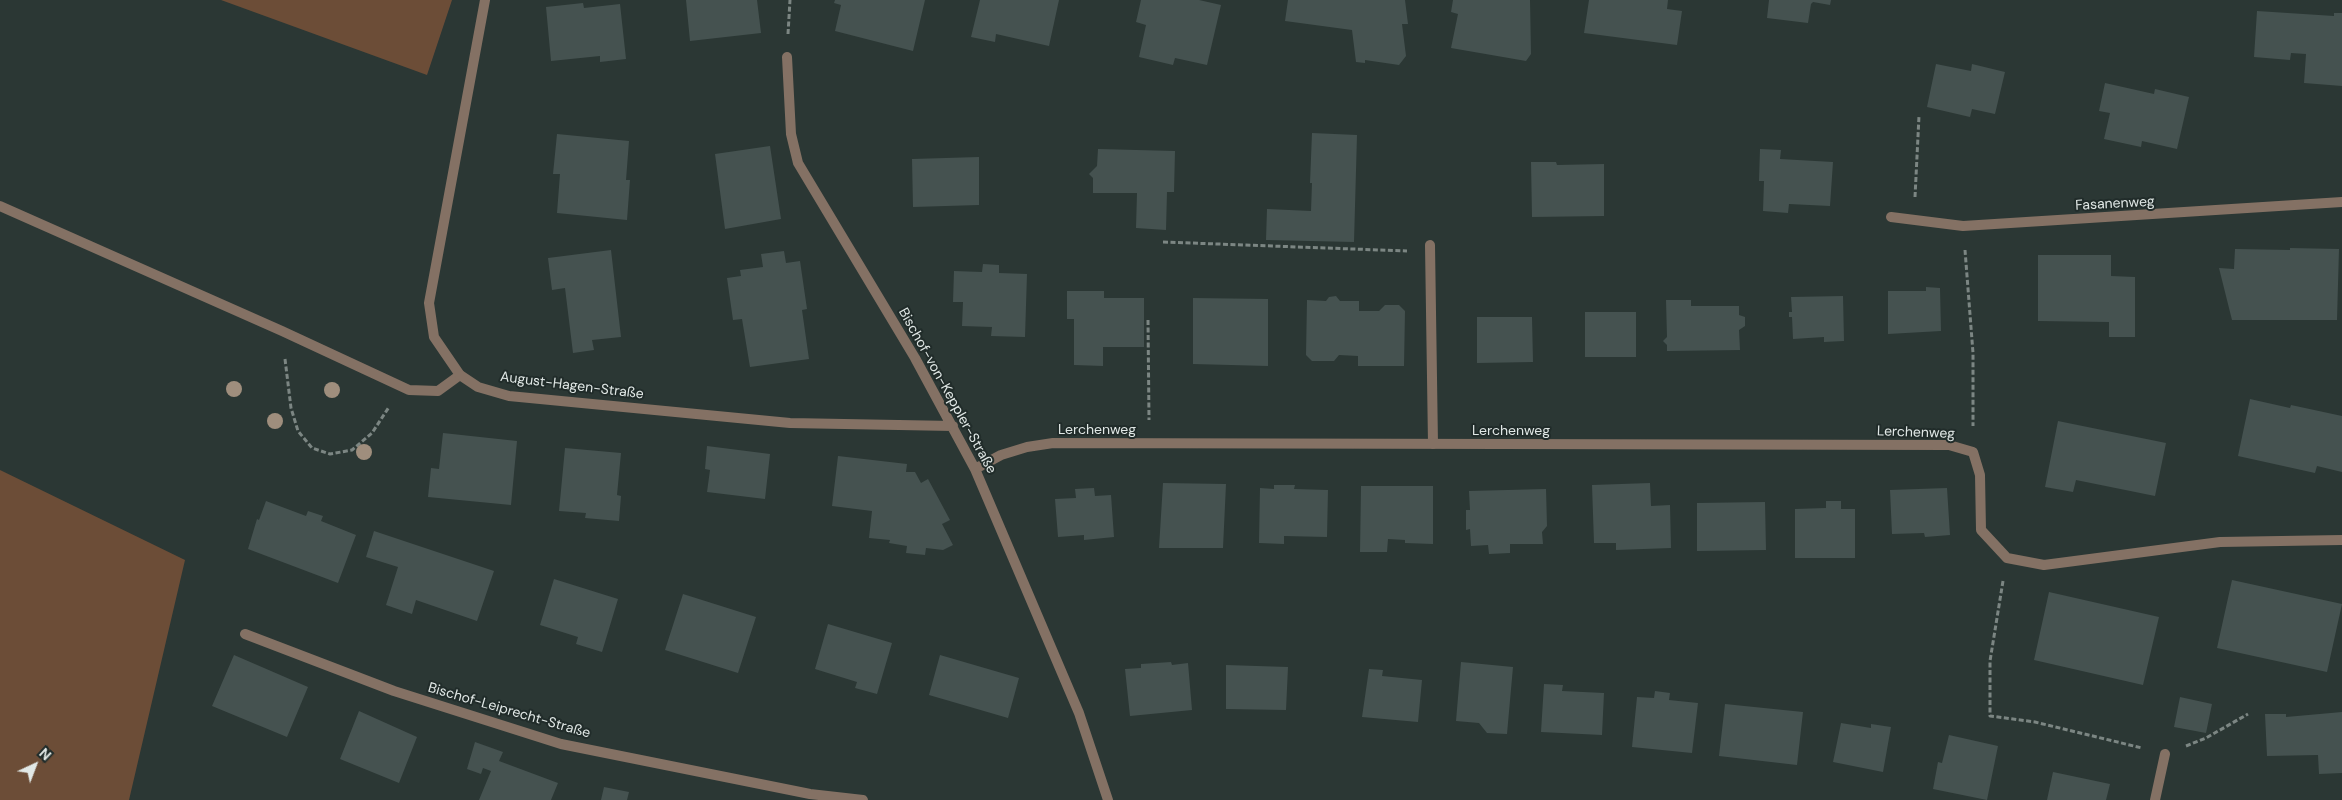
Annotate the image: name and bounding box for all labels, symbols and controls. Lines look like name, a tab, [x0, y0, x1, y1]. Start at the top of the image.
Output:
street label: Fasanenweg	[2075, 194, 2155, 214]
street label: Bischof-von-Keppler-Straße	[894, 305, 1000, 477]
street label: August-Hagen-Straße	[499, 369, 645, 403]
street label: Lerchenweg	[1058, 422, 1136, 438]
street label: Lerchenweg	[1472, 423, 1550, 439]
street label: Lerchenweg	[1877, 423, 1955, 443]
street label: Bischof-Leiprecht-Straße	[426, 680, 592, 742]
north arrow	[10, 740, 60, 790]
text: N	[35, 744, 55, 764]

